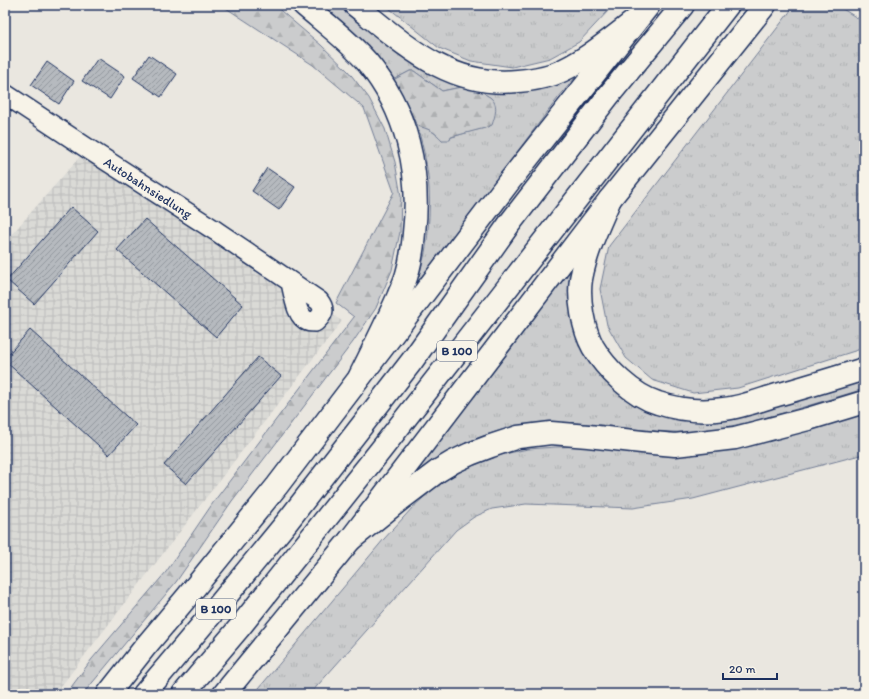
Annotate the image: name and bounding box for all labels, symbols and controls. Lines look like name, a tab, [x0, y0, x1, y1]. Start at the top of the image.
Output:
street label: Autobahnsiedlung	[101, 154, 195, 221]
road number: B 100	[437, 341, 477, 361]
road number: B 100	[196, 599, 236, 619]
scale bar	[723, 655, 777, 681]
text: 20 m	[729, 662, 756, 676]

